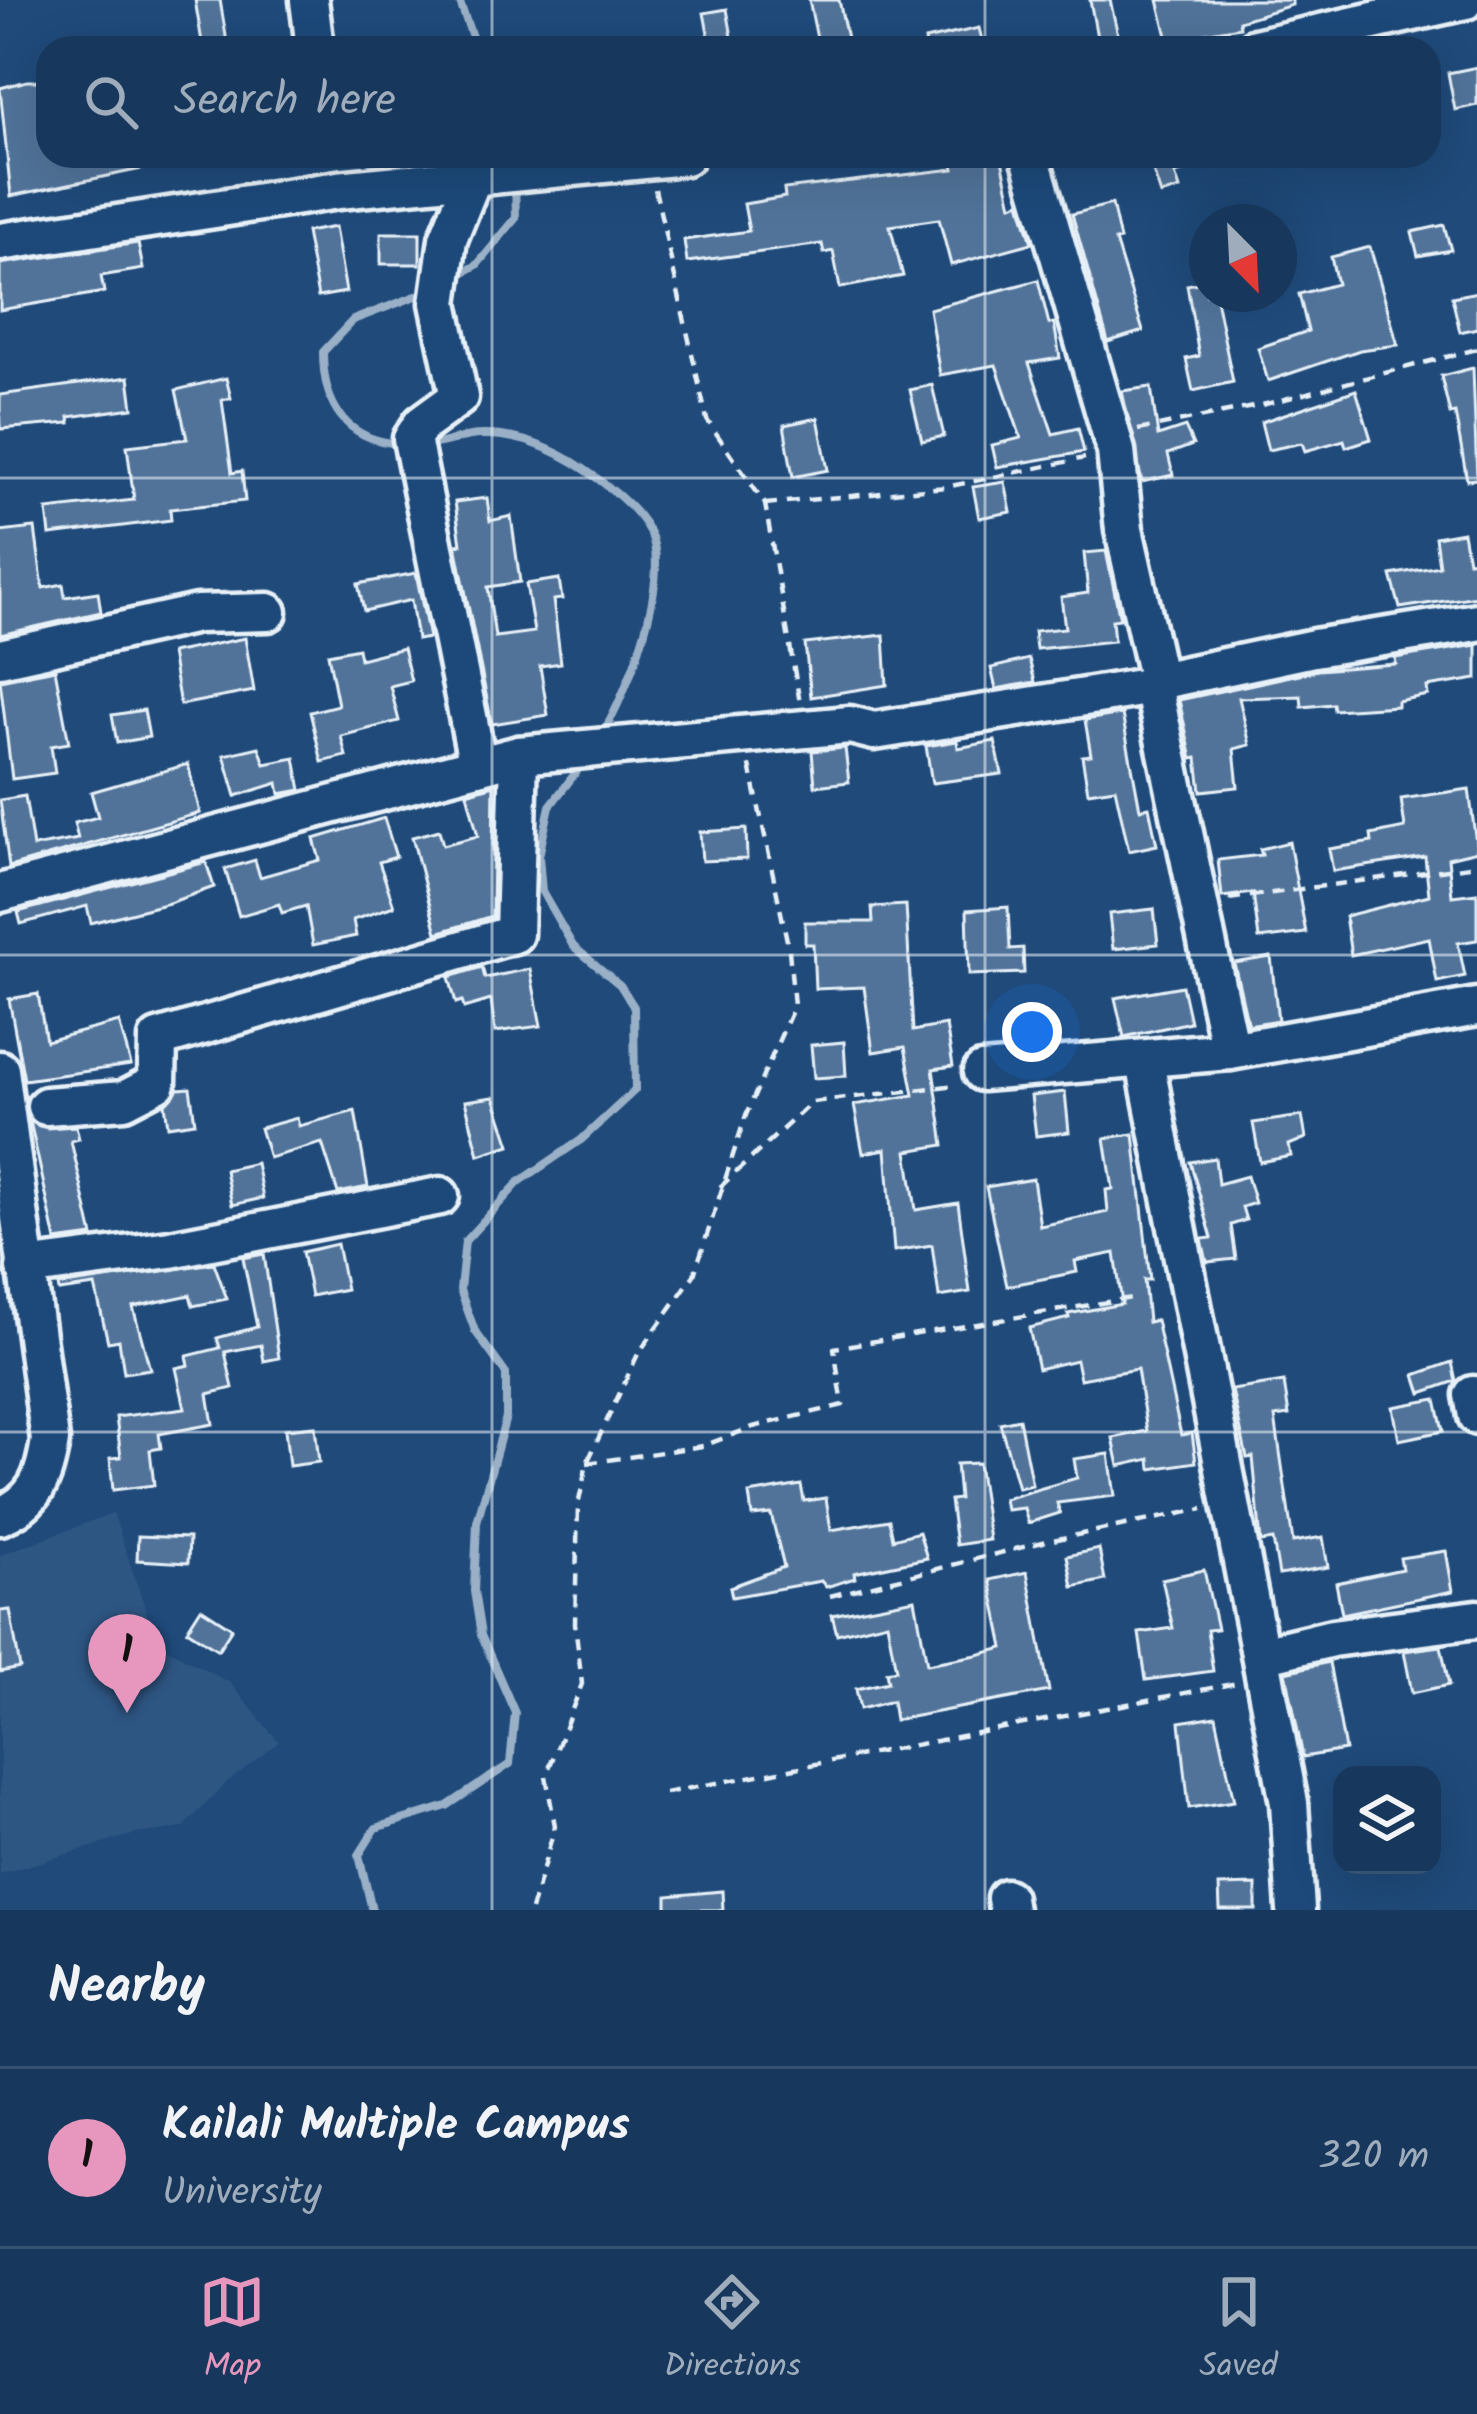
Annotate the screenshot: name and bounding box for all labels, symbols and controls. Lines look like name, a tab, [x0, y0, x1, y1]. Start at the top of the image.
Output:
search box	[36, 36, 1441, 168]
text: Search here	[174, 66, 396, 138]
icon: search	[78, 69, 144, 135]
north arrow	[1189, 204, 1297, 312]
your location	[1002, 1002, 1062, 1062]
pin: 1	[88, 1614, 166, 1713]
map controls	[1333, 1766, 1441, 1874]
button: layers	[1333, 1766, 1441, 1874]
text: Nearby	[48, 1948, 205, 2029]
text: Kailali Multiple Campus	[162, 2091, 630, 2163]
text: 1	[81, 2127, 93, 2189]
text: 320 m	[1318, 2127, 1429, 2189]
text: University	[162, 2163, 322, 2225]
tab: Map	[199, 2269, 265, 2394]
tab: Directions	[664, 2269, 801, 2394]
tab: Saved	[1199, 2269, 1278, 2394]

